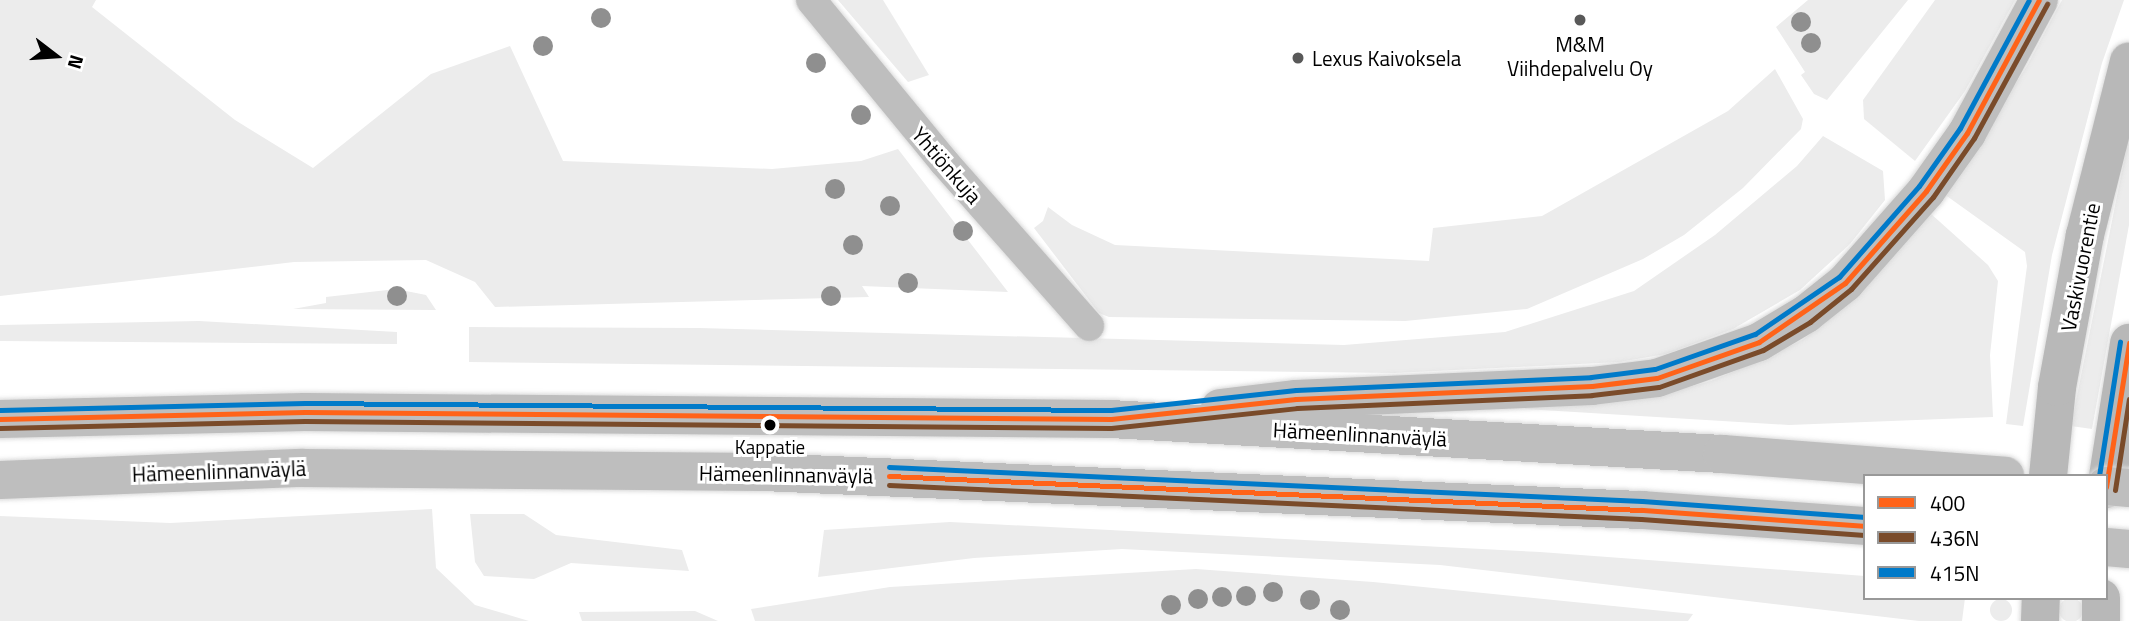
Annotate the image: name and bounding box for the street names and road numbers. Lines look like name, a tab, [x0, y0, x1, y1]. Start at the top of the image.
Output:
street label: Yhtiönkuja	[907, 122, 987, 208]
street label: Vaskivuorentie	[2055, 201, 2105, 333]
street label: Hämeenlinnanväylä	[1272, 417, 1448, 451]
street label: Hämeenlinnanväylä	[131, 455, 307, 487]
street label: Hämeenlinnanväylä	[699, 460, 873, 488]

